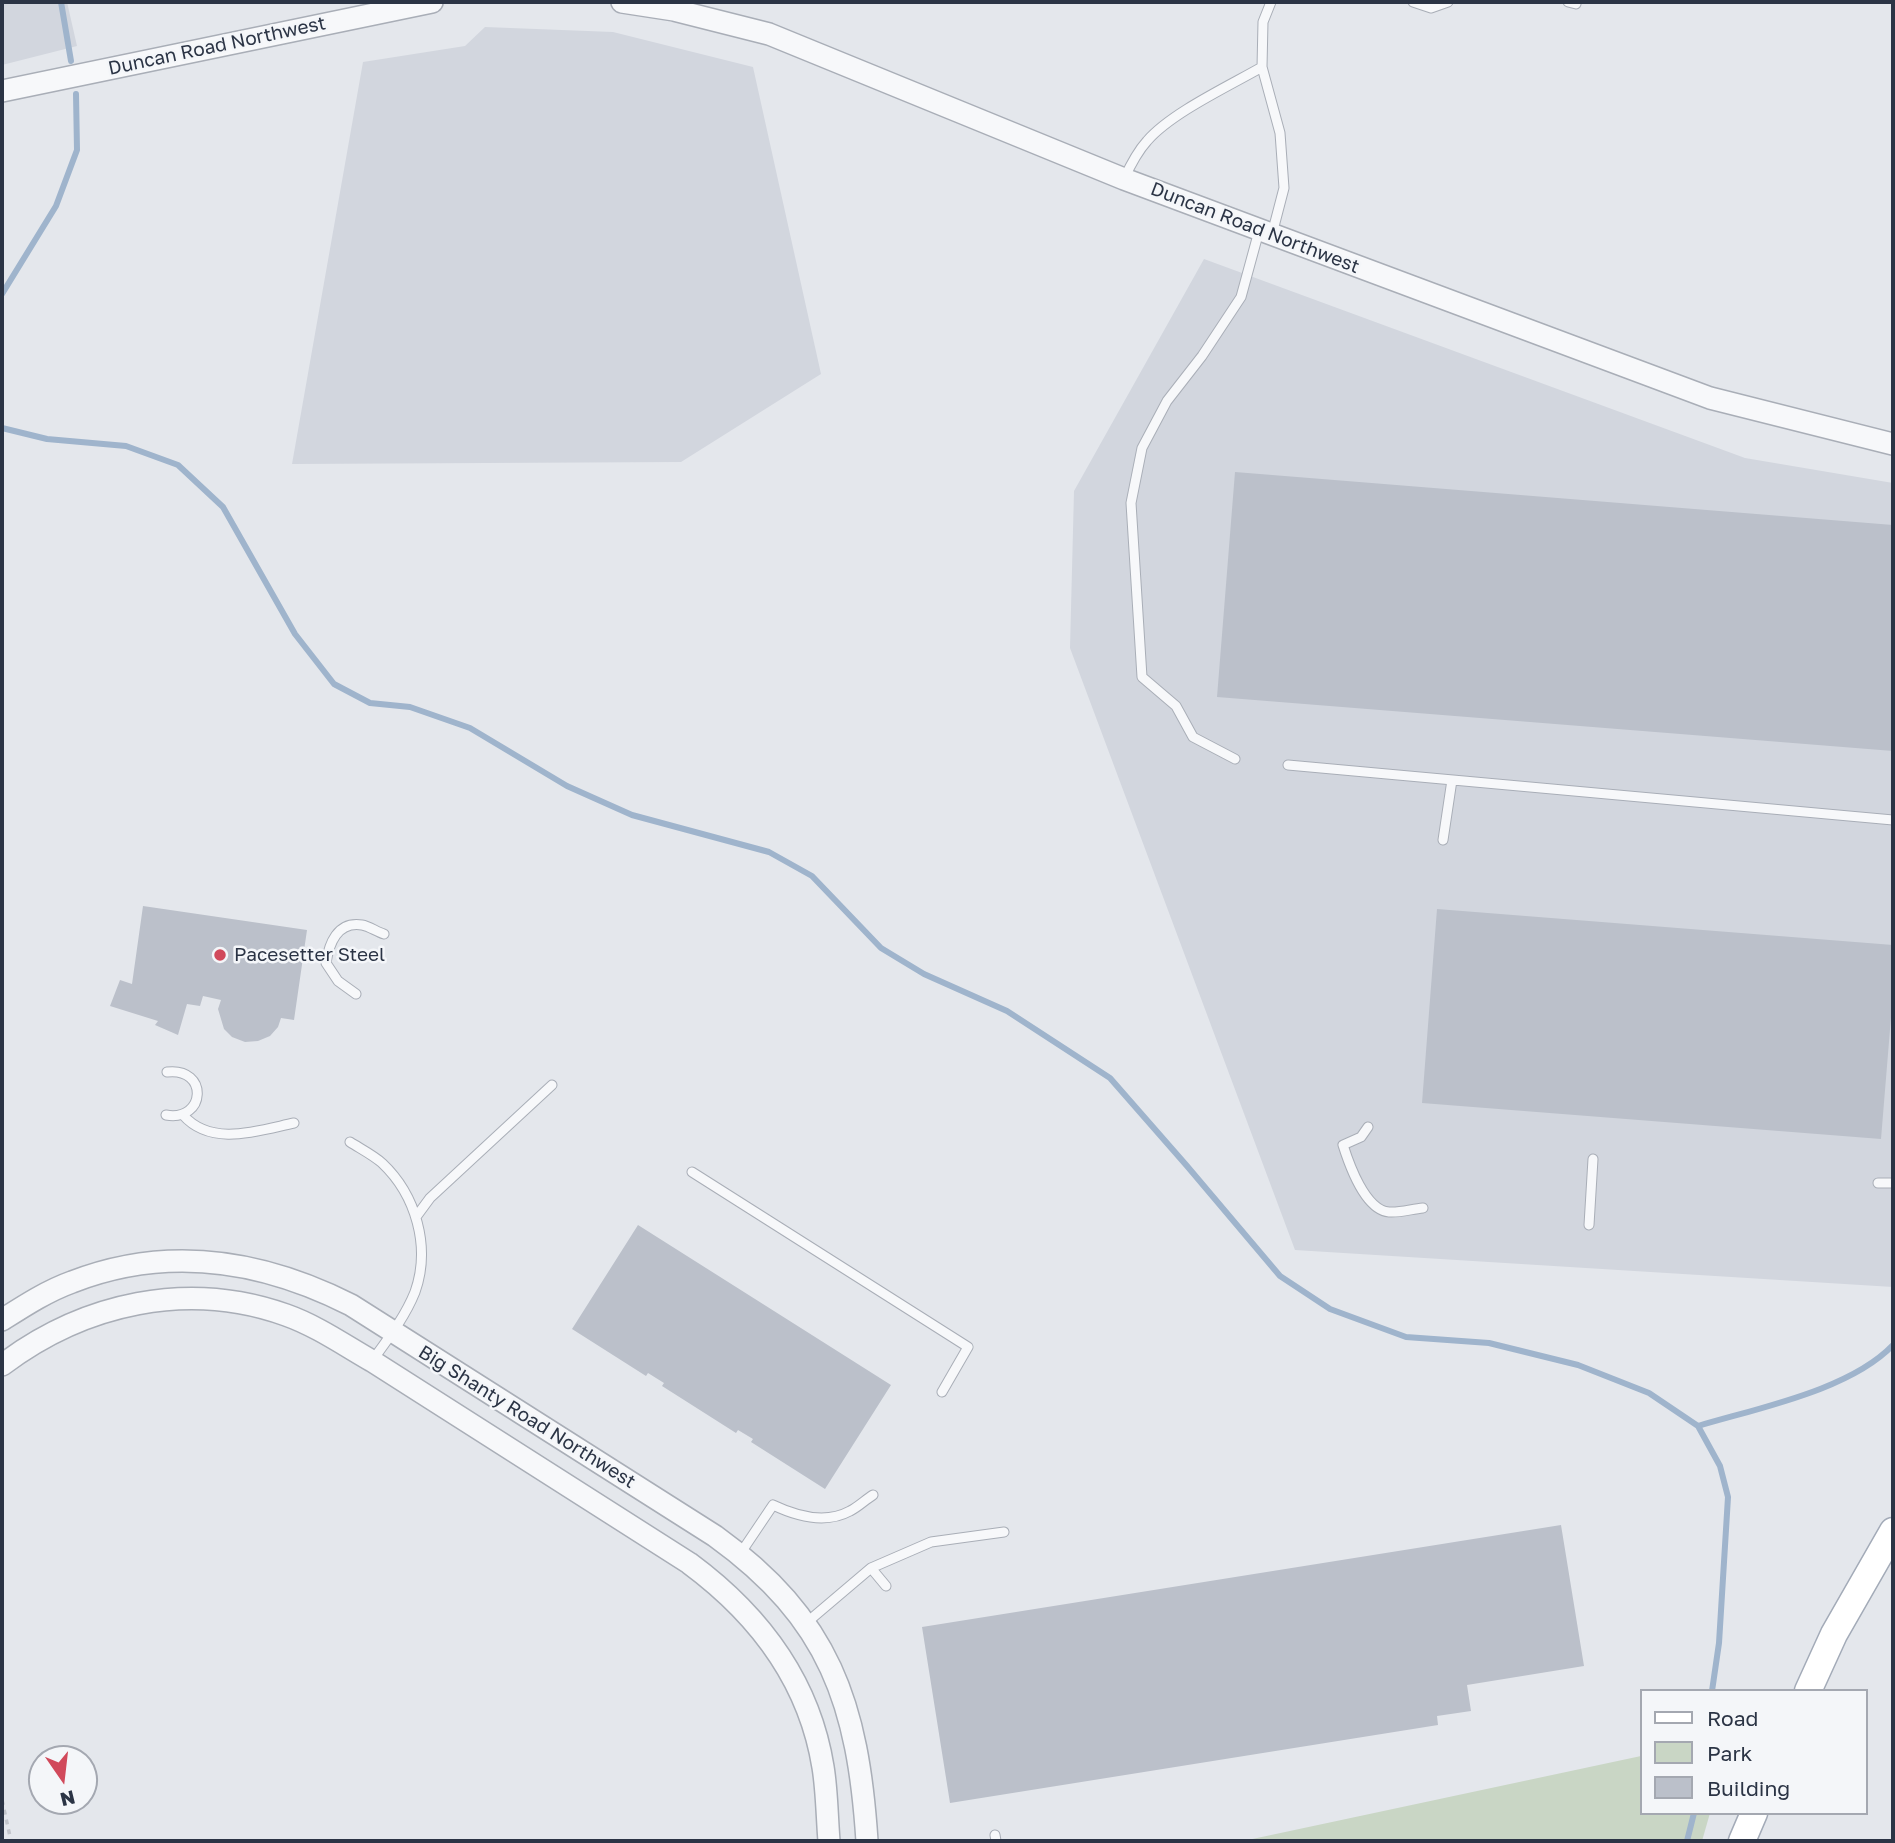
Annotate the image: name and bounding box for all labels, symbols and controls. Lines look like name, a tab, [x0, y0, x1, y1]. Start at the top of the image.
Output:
street label: Duncan Road Northwest	[106, 12, 328, 80]
street label: Duncan Road Northwest	[1147, 178, 1363, 278]
place label: Pacesetter Steel	[234, 944, 385, 966]
marker: Pacesetter Steel	[212, 947, 228, 963]
street label: Big Shanty Road Northwest	[414, 1341, 640, 1493]
legend	[1640, 1689, 1867, 1815]
text: Road	[1707, 1705, 1758, 1731]
text: Park	[1707, 1740, 1752, 1766]
north arrow	[28, 1745, 98, 1815]
text: Building	[1707, 1775, 1790, 1801]
text: N	[58, 1786, 78, 1812]

